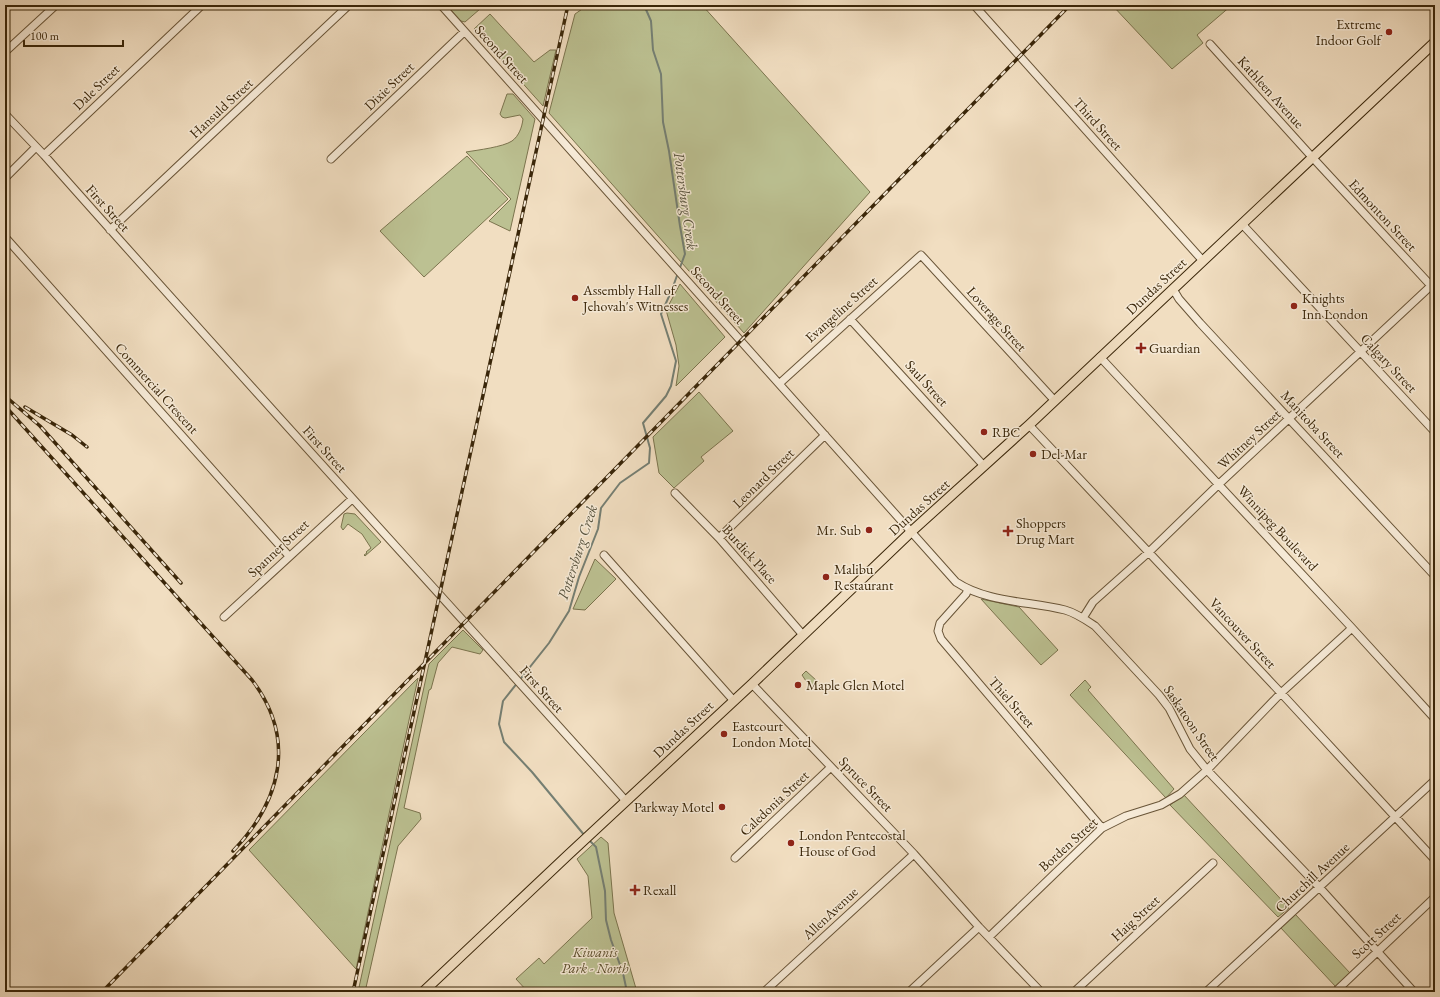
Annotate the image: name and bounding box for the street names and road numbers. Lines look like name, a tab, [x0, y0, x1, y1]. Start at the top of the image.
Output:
street label: Second Street	[471, 21, 533, 87]
street label: Kathleen Avenue	[1234, 52, 1309, 132]
street label: Dixie Street	[360, 57, 418, 114]
street label: Dale Street	[69, 60, 124, 114]
street label: Hansuld Street	[186, 74, 257, 142]
street label: Third Street	[1069, 94, 1127, 155]
street label: Edmonton Street	[1345, 175, 1421, 255]
street label: First Street	[82, 181, 134, 236]
street label: Dundas Street	[1122, 253, 1190, 319]
street label: Second Street	[687, 262, 749, 328]
street label: Evangeline Street	[801, 271, 881, 346]
street label: Loverage Street	[963, 283, 1031, 356]
street label: Calgary Street	[1357, 329, 1422, 397]
street label: Commercial Crescent	[111, 339, 203, 438]
street label: Saul Street	[901, 356, 953, 410]
street label: Manitoba Street	[1277, 386, 1349, 462]
street label: Whitney Street	[1213, 405, 1285, 473]
street label: First Street	[299, 422, 351, 477]
street label: Leonard Street	[728, 444, 798, 512]
street label: Dundas Street	[885, 474, 954, 539]
street label: Winnipeg Boulevard	[1234, 481, 1323, 575]
street label: Spanner Street	[243, 515, 313, 581]
street label: Burdick Place	[719, 521, 782, 588]
street label: Vancouver Street	[1206, 594, 1281, 673]
street label: First Street	[516, 662, 568, 717]
street label: Thiel Street	[985, 673, 1040, 732]
street label: Saskatoon Street	[1160, 681, 1224, 765]
street label: Dundas Street	[649, 696, 717, 762]
street label: Spruce Street	[835, 752, 897, 816]
street label: Caledonia Street	[736, 766, 813, 840]
street label: Borden Street	[1035, 812, 1102, 875]
street label: Churchill Avenue	[1271, 838, 1353, 916]
street label: AllenAvenue	[798, 882, 862, 944]
street label: Haig Street	[1107, 891, 1164, 945]
street label: Scott Street	[1347, 907, 1405, 962]

